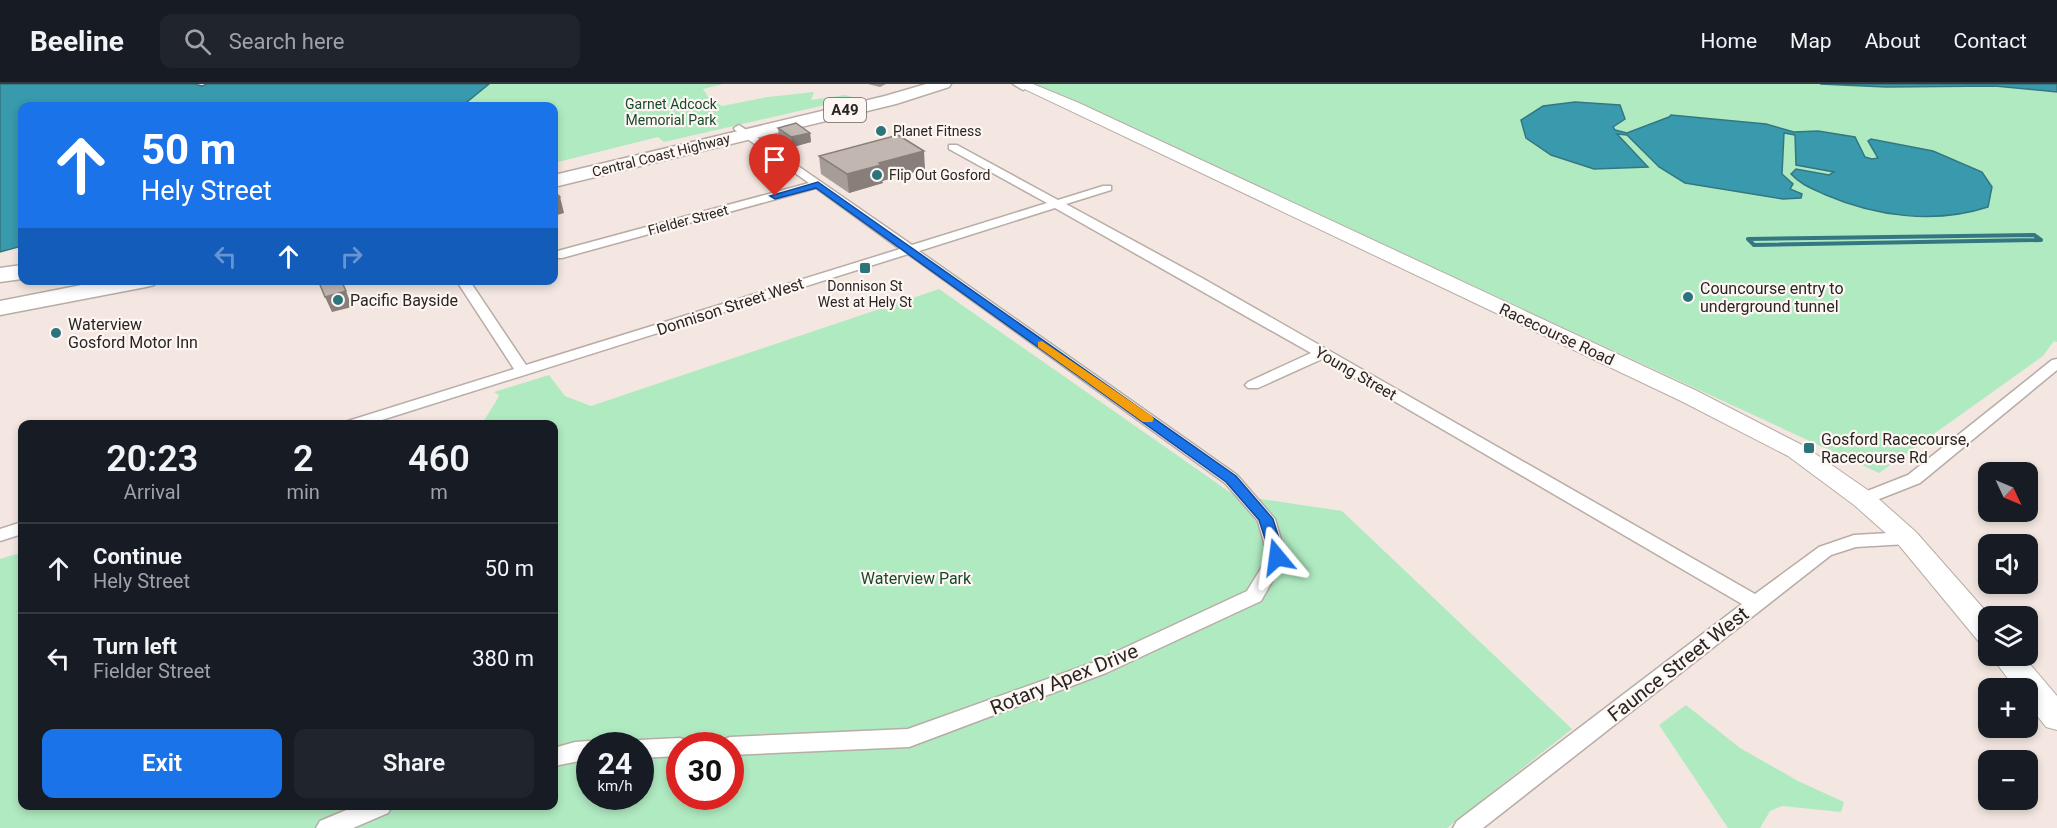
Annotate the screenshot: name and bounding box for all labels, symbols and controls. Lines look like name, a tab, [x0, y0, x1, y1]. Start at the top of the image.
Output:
search box	[160, 14, 580, 68]
text: Beeline	[30, 25, 124, 58]
icon: search	[181, 25, 214, 58]
text: Search here	[229, 29, 345, 54]
text: Home	[1701, 29, 1757, 53]
text: Map	[1790, 29, 1832, 53]
text: About	[1865, 29, 1921, 53]
text: Contact	[1954, 29, 2027, 53]
park label: Garnet Adcock Memorial Park	[625, 96, 718, 128]
road number: A49	[824, 98, 866, 122]
place label: Planet Fitness	[893, 123, 981, 139]
marker: Planet Fitness	[874, 124, 888, 138]
text: 50 m	[141, 125, 236, 174]
icon: ahead	[42, 126, 120, 204]
street label: Central Coast Highway	[590, 130, 732, 180]
pin	[749, 134, 800, 196]
icon: arrive	[758, 143, 791, 176]
place label: Flip Out Gosford	[889, 167, 990, 183]
marker: Flip Out Gosford	[870, 168, 884, 182]
text: Hely Street	[141, 175, 272, 207]
street label: Fielder Street	[646, 201, 730, 238]
icon: left	[209, 240, 242, 273]
icon: ahead	[272, 240, 305, 273]
icon: right	[335, 240, 368, 273]
marker: Donnison St West at Hely St	[858, 261, 872, 275]
street label: Donnison Street West	[654, 274, 806, 339]
place label: Donnison St West at Hely St	[818, 278, 913, 310]
place label: Councourse entry to underground tunnel	[1700, 279, 1844, 316]
marker: Councourse entry to underground tunnel	[1681, 290, 1695, 304]
place label: Pacific Bayside	[350, 291, 458, 310]
marker: Pacific Bayside	[331, 293, 345, 307]
street label: Racecourse Road	[1496, 300, 1617, 369]
place label: Waterview Gosford Motor Inn	[68, 315, 198, 352]
marker: Waterview Gosford Motor Inn	[49, 326, 63, 340]
street label: Young Street	[1312, 342, 1400, 404]
place label: Gosford Racecourse, Racecourse Rd	[1821, 430, 1969, 467]
text: 20:23	[106, 438, 198, 480]
text: 2	[293, 438, 313, 480]
text: 460	[408, 438, 470, 480]
marker: Gosford Racecourse, Racecourse Rd	[1802, 441, 1816, 455]
north arrow	[1978, 462, 2038, 522]
map controls	[1978, 462, 2038, 810]
text: Arrival	[124, 480, 181, 504]
text: min	[286, 480, 320, 504]
text: m	[430, 480, 448, 504]
position arrow	[1245, 525, 1309, 589]
button: sound	[1978, 534, 2038, 594]
text: Continue	[93, 544, 182, 569]
icon: ahead	[42, 552, 75, 585]
text: 50 m	[485, 556, 534, 581]
text: Hely Street	[93, 569, 190, 593]
park label: Waterview Park	[861, 569, 972, 588]
street label: Faunce Street West	[1603, 601, 1753, 727]
button: layers	[1978, 606, 2038, 666]
text: Turn left	[93, 634, 177, 659]
street label: Rotary Apex Drive	[987, 638, 1141, 720]
icon: left	[42, 642, 75, 675]
text: 380 m	[472, 646, 534, 671]
text: Fielder Street	[93, 659, 211, 683]
button: +	[1978, 678, 2038, 738]
button: Exit	[42, 729, 282, 798]
button: Share	[294, 729, 534, 798]
speed limit sign: 30	[666, 732, 744, 810]
text: 24	[598, 746, 632, 781]
button: −	[1978, 750, 2038, 810]
text: km/h	[597, 777, 633, 795]

